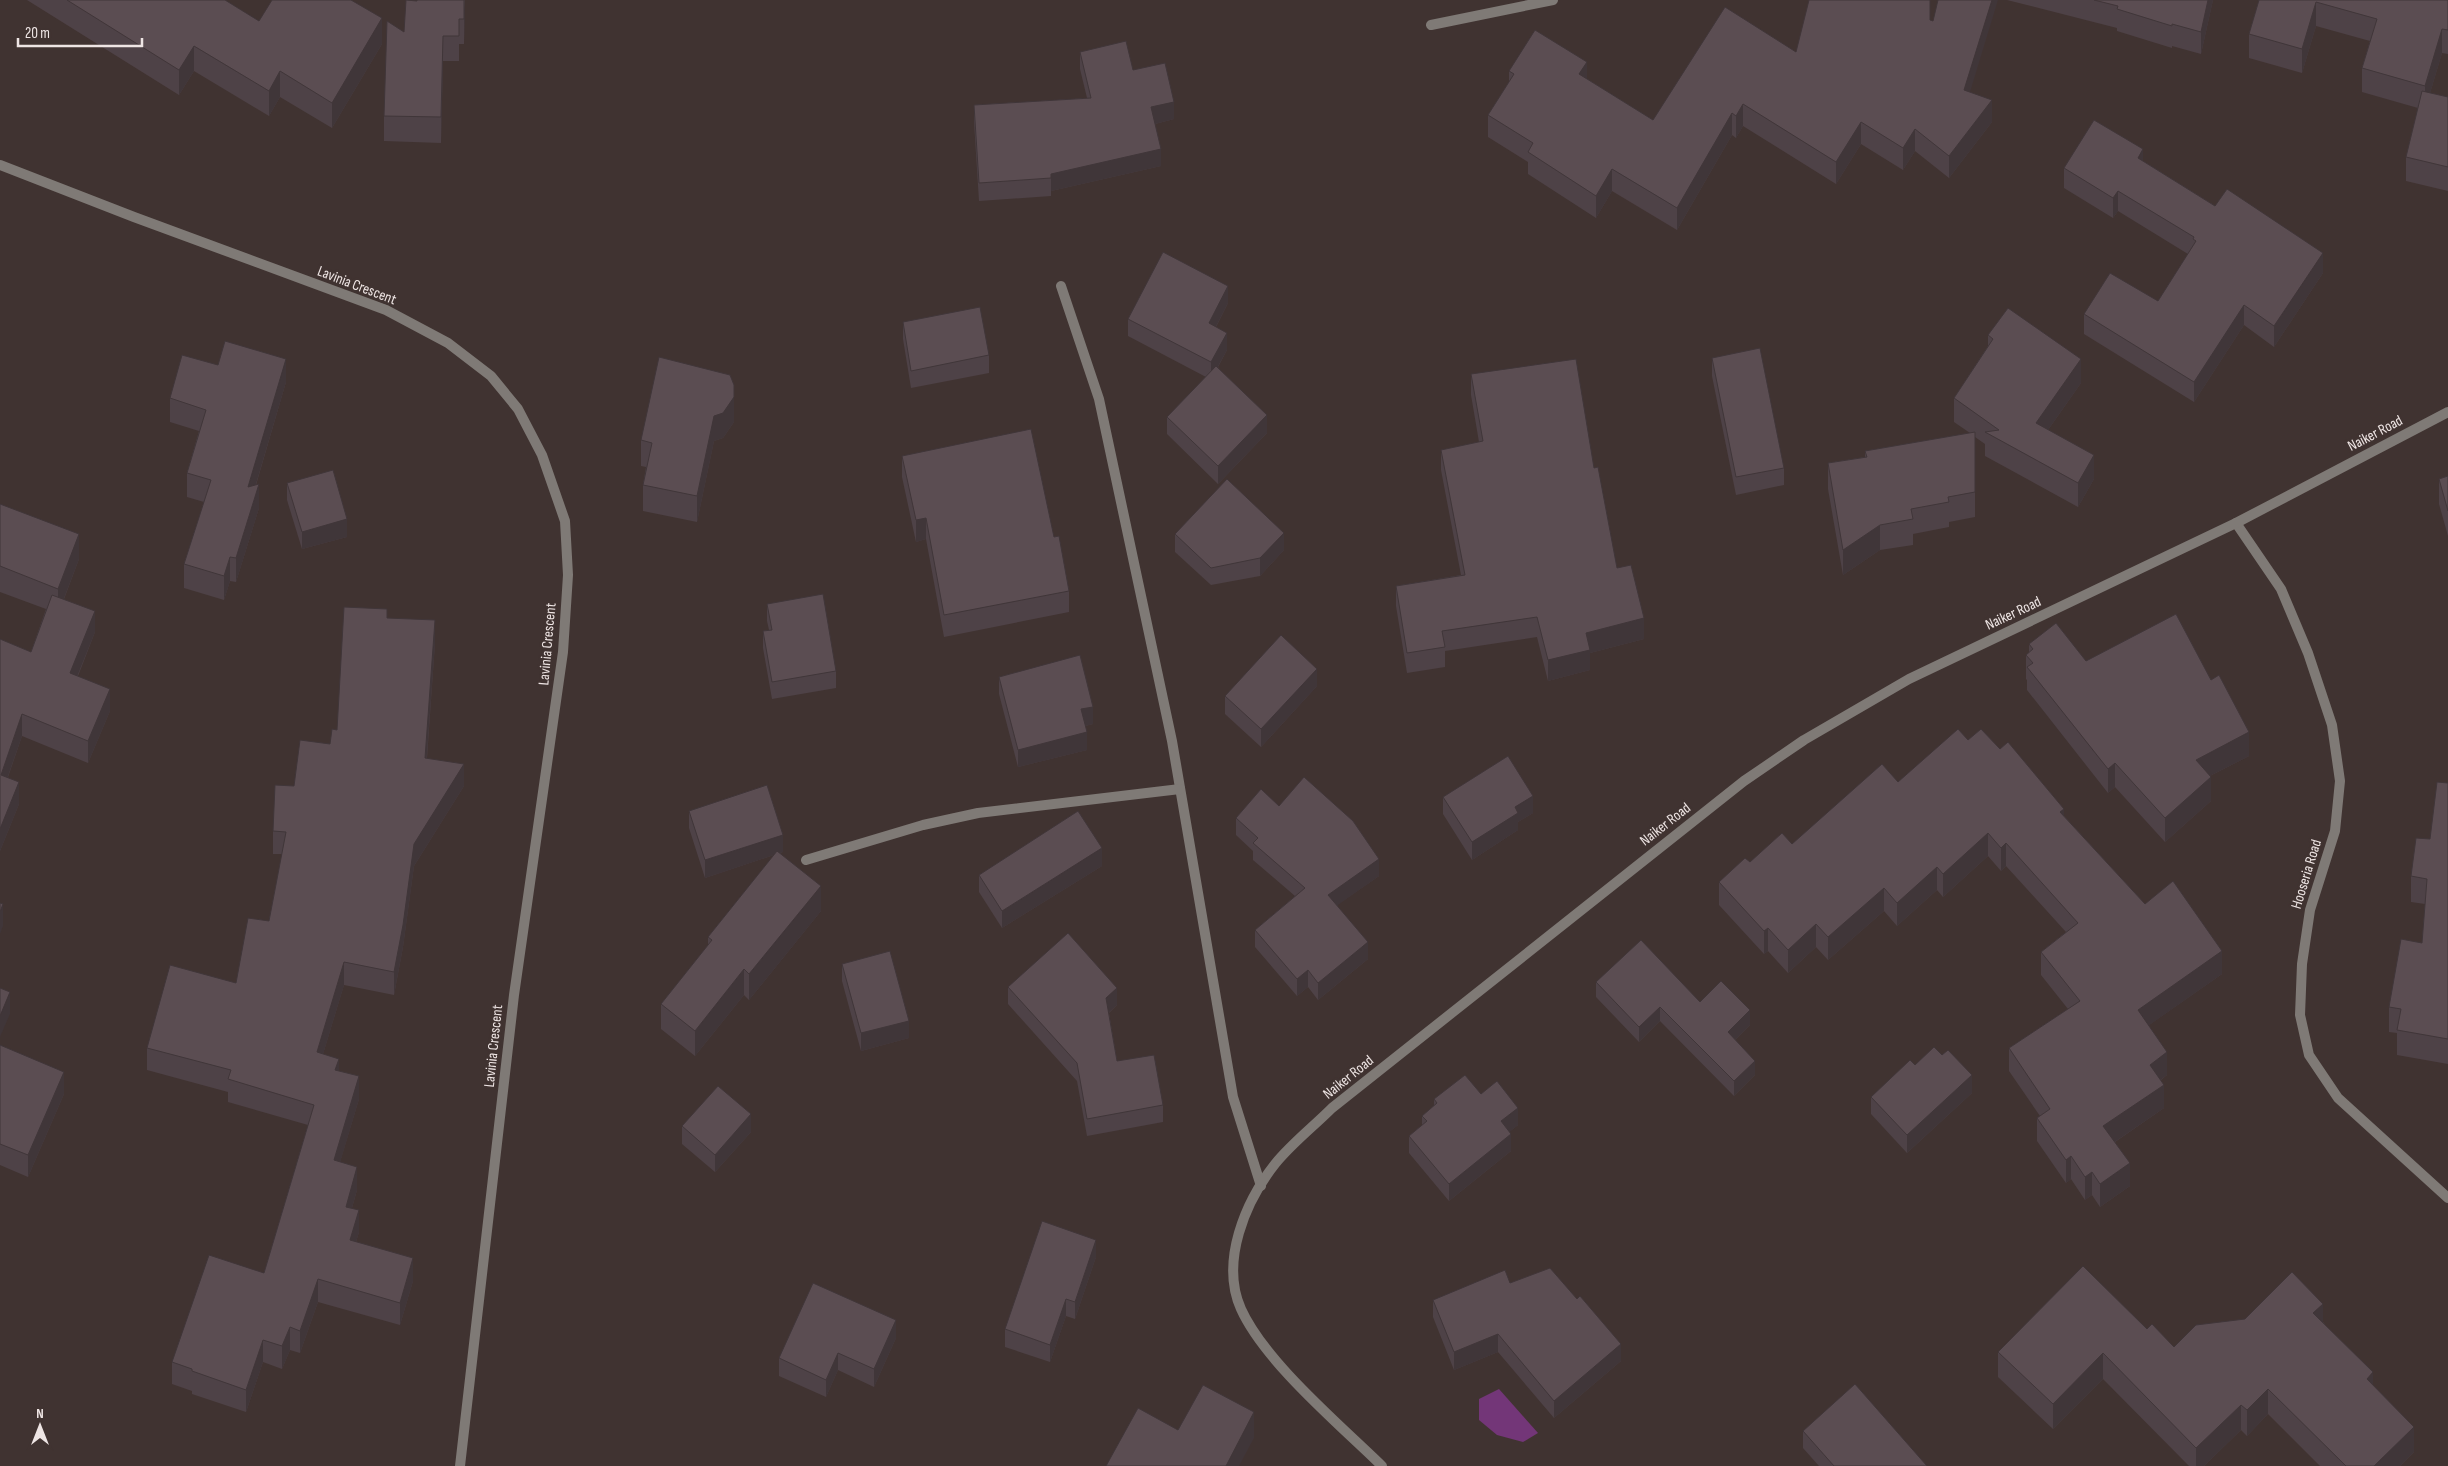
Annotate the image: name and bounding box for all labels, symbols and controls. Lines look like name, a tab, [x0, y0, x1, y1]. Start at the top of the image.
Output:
scale bar	[18, 15, 141, 47]
text: 20 m	[25, 24, 50, 43]
street label: Lavinia Crescent	[315, 262, 399, 309]
street label: Naiker Road	[2345, 411, 2406, 456]
street label: Naiker Road	[1982, 592, 2044, 635]
street label: Lavinia Crescent	[534, 601, 561, 686]
street label: Naiker Road	[1636, 799, 1695, 850]
street label: Hooseria Road	[2287, 837, 2326, 911]
street label: Lavinia Crescent	[480, 1003, 507, 1088]
street label: Naiker Road	[1319, 1051, 1377, 1103]
north arrow	[15, 1401, 65, 1451]
text: N	[36, 1405, 44, 1422]

